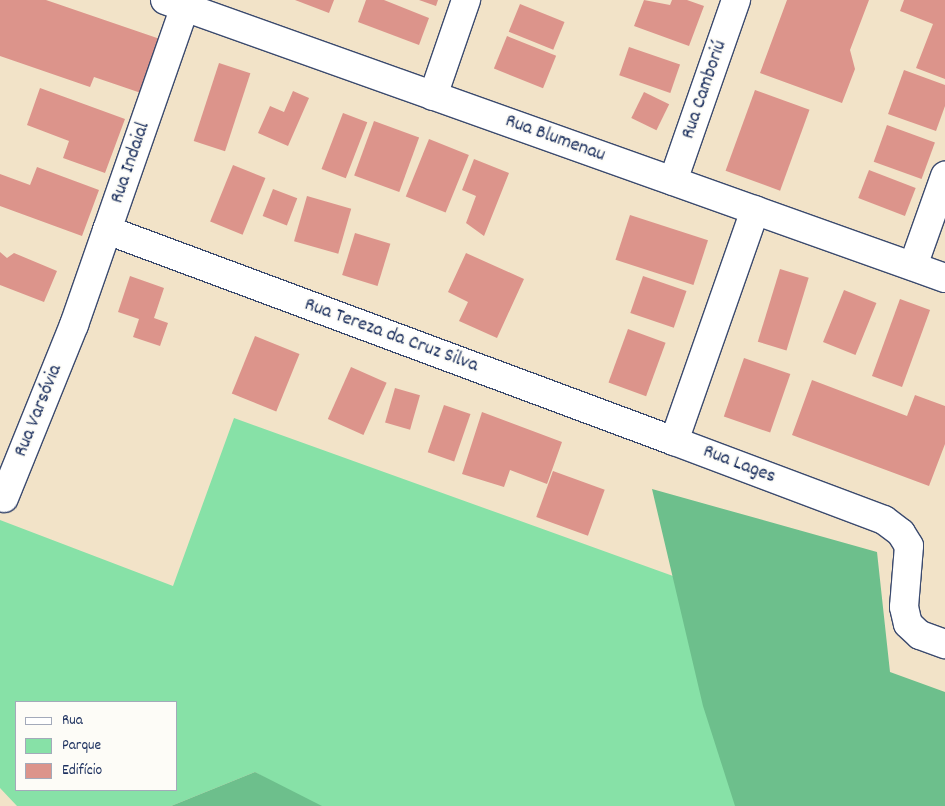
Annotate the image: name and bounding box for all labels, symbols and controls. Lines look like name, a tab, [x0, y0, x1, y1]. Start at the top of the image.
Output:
street label: Rua Camboriú	[677, 38, 733, 142]
street label: Rua Blumenau	[502, 110, 608, 168]
street label: Rua Indaial	[106, 119, 156, 207]
street label: Rua Tereza da Cruz Silva	[301, 293, 481, 379]
street label: Rua Varsóvia	[10, 361, 68, 461]
street label: Rua Lages	[699, 440, 779, 490]
legend	[15, 701, 178, 791]
text: Rua	[62, 710, 83, 732]
text: Parque	[62, 735, 101, 757]
text: Edifício	[62, 760, 102, 782]

